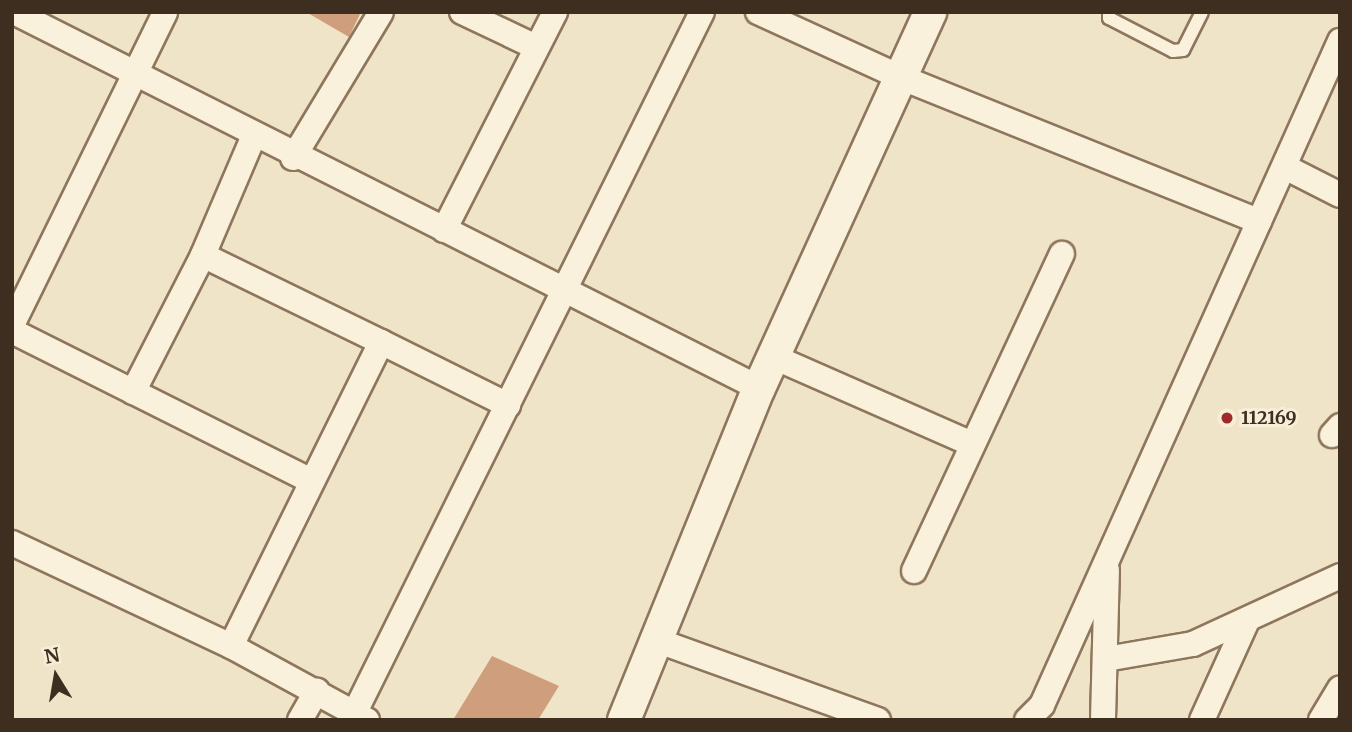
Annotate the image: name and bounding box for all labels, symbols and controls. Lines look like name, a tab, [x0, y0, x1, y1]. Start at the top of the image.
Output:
place label: 112169	[1241, 407, 1297, 429]
marker: 112169	[1219, 410, 1235, 426]
north arrow	[21, 641, 91, 711]
text: N	[42, 642, 62, 669]

